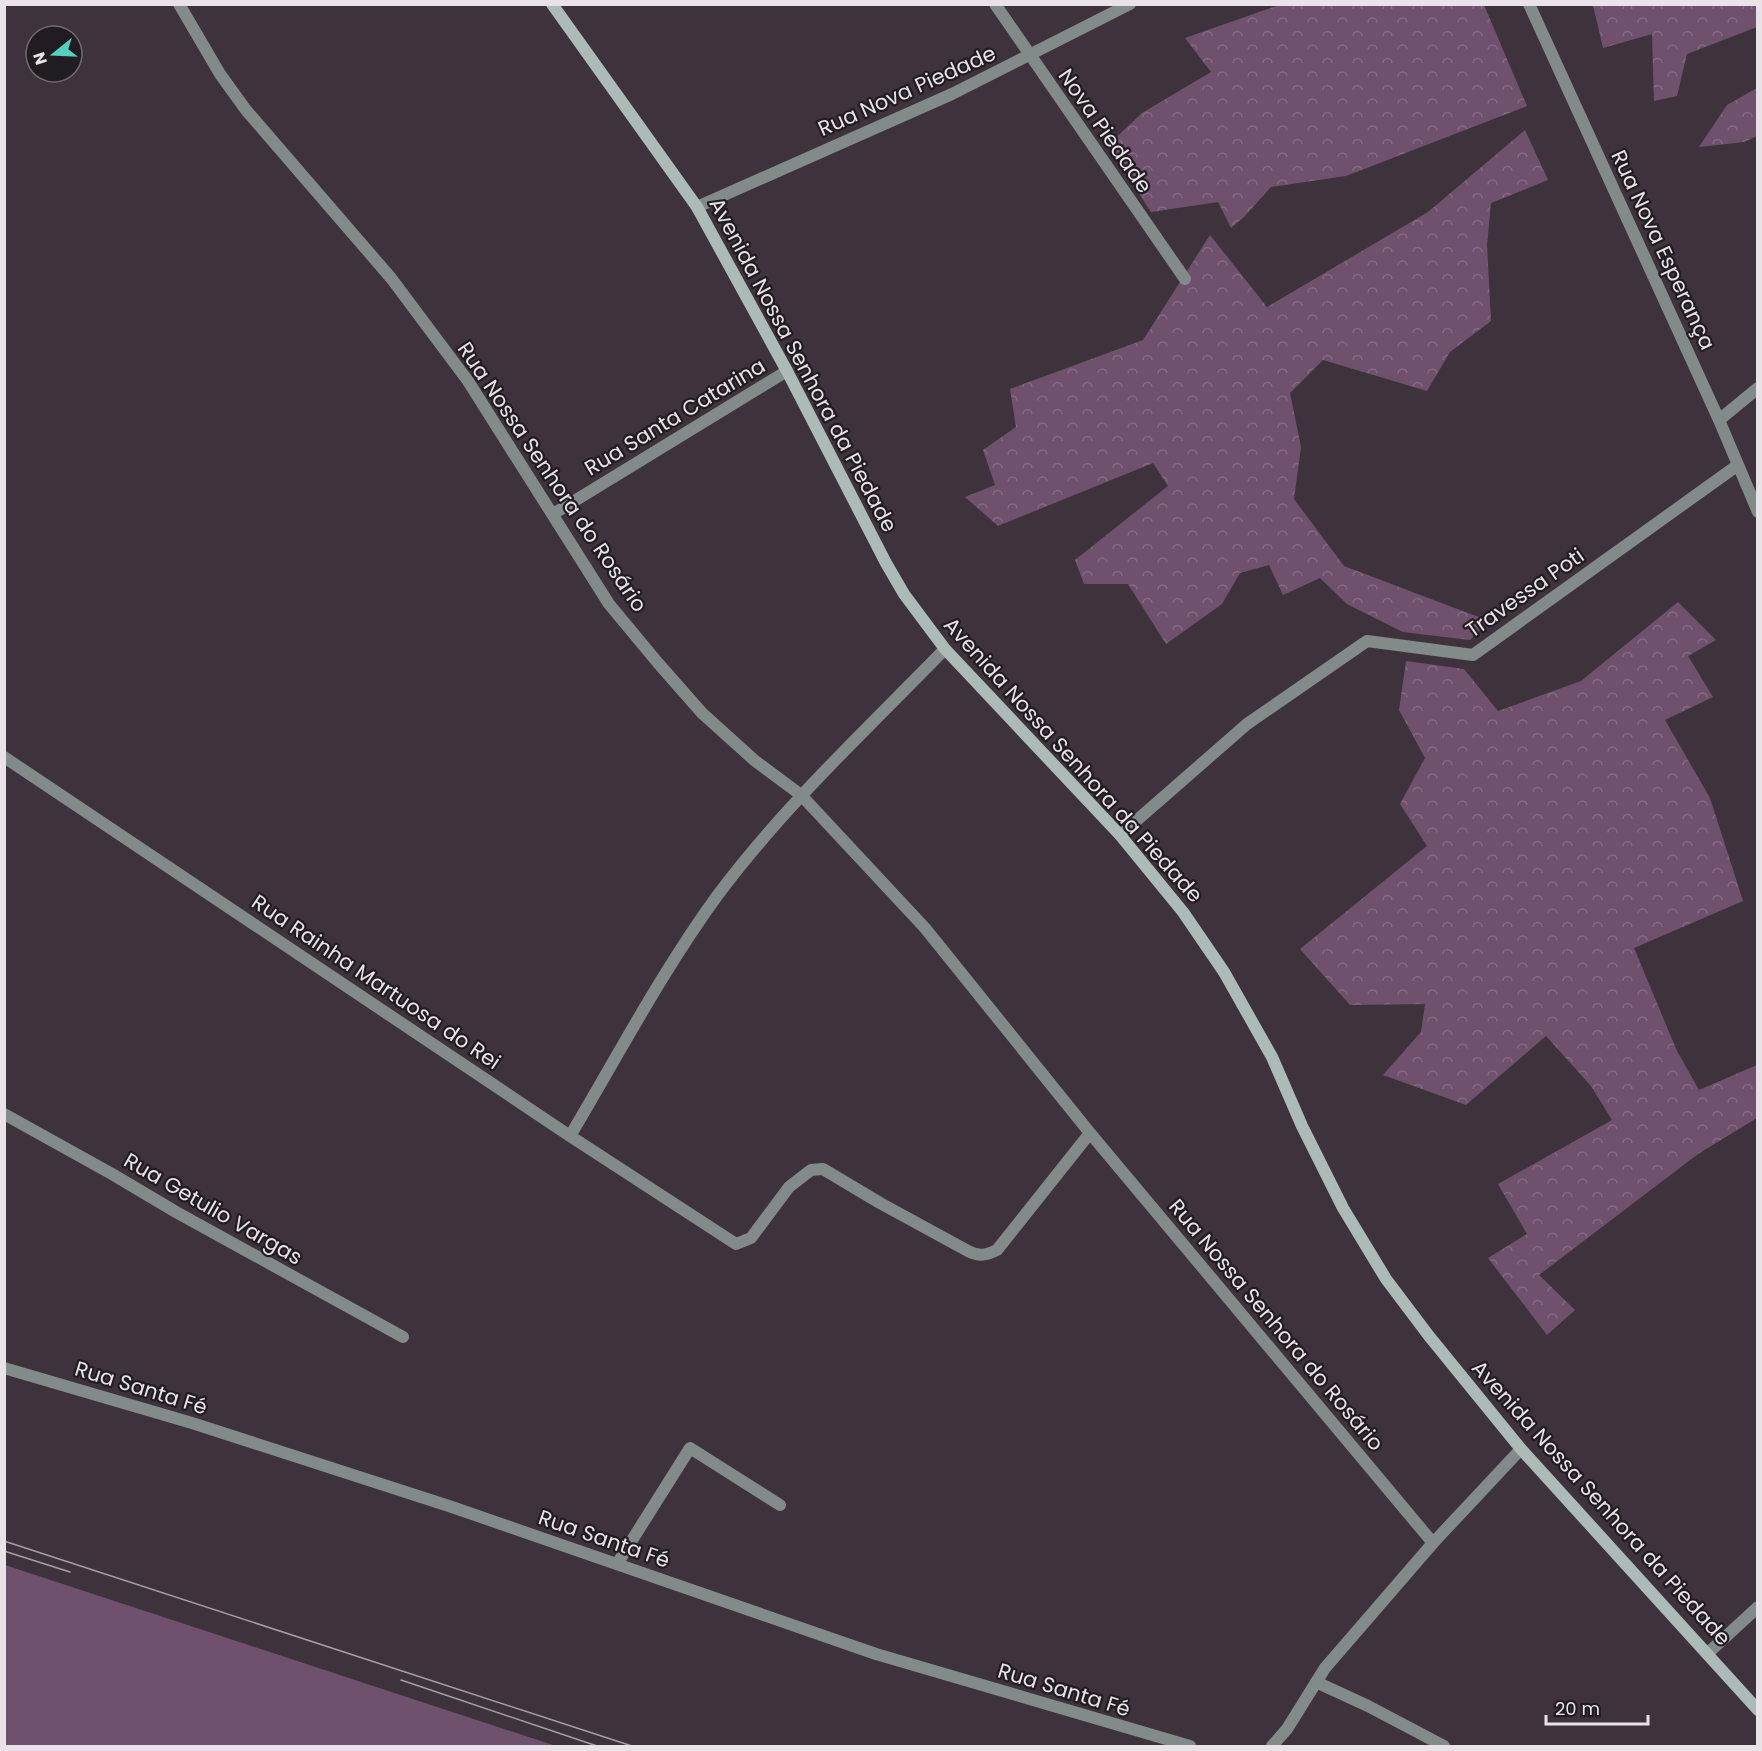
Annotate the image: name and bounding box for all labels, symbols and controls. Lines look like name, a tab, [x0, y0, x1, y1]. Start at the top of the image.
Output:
north arrow	[24, 24, 84, 84]
street label: Rua Nova Piedade	[813, 38, 1000, 143]
text: N	[27, 49, 53, 68]
street label: Nova Piedade	[1052, 63, 1159, 199]
street label: Rua Nova Esperança	[1604, 145, 1722, 354]
street label: Avenida Nossa Senhora da Piedade	[703, 193, 904, 537]
street label: Rua Nossa Senhora do Rosário	[451, 336, 654, 618]
street label: Rua Santa Catarina	[579, 351, 771, 482]
street label: Travessa Poti	[1460, 541, 1590, 644]
street label: Avenida Nossa Senhora da Piedade	[937, 611, 1210, 909]
street label: Rua Rainha Martuosa do Rei	[246, 887, 506, 1076]
street label: Rua Getulio Vargas	[119, 1146, 308, 1271]
street label: Rua Nossa Senhora do Rosário	[1162, 1193, 1390, 1457]
street label: Rua Santa Fé	[71, 1354, 211, 1421]
street label: Avenida Nossa Senhora da Piedade	[1465, 1354, 1738, 1652]
street label: Rua Santa Fé	[535, 1503, 674, 1575]
street label: Rua Santa Fé	[994, 1656, 1134, 1723]
scale bar	[1546, 1688, 1648, 1726]
text: 20 m	[1555, 1696, 1600, 1721]

